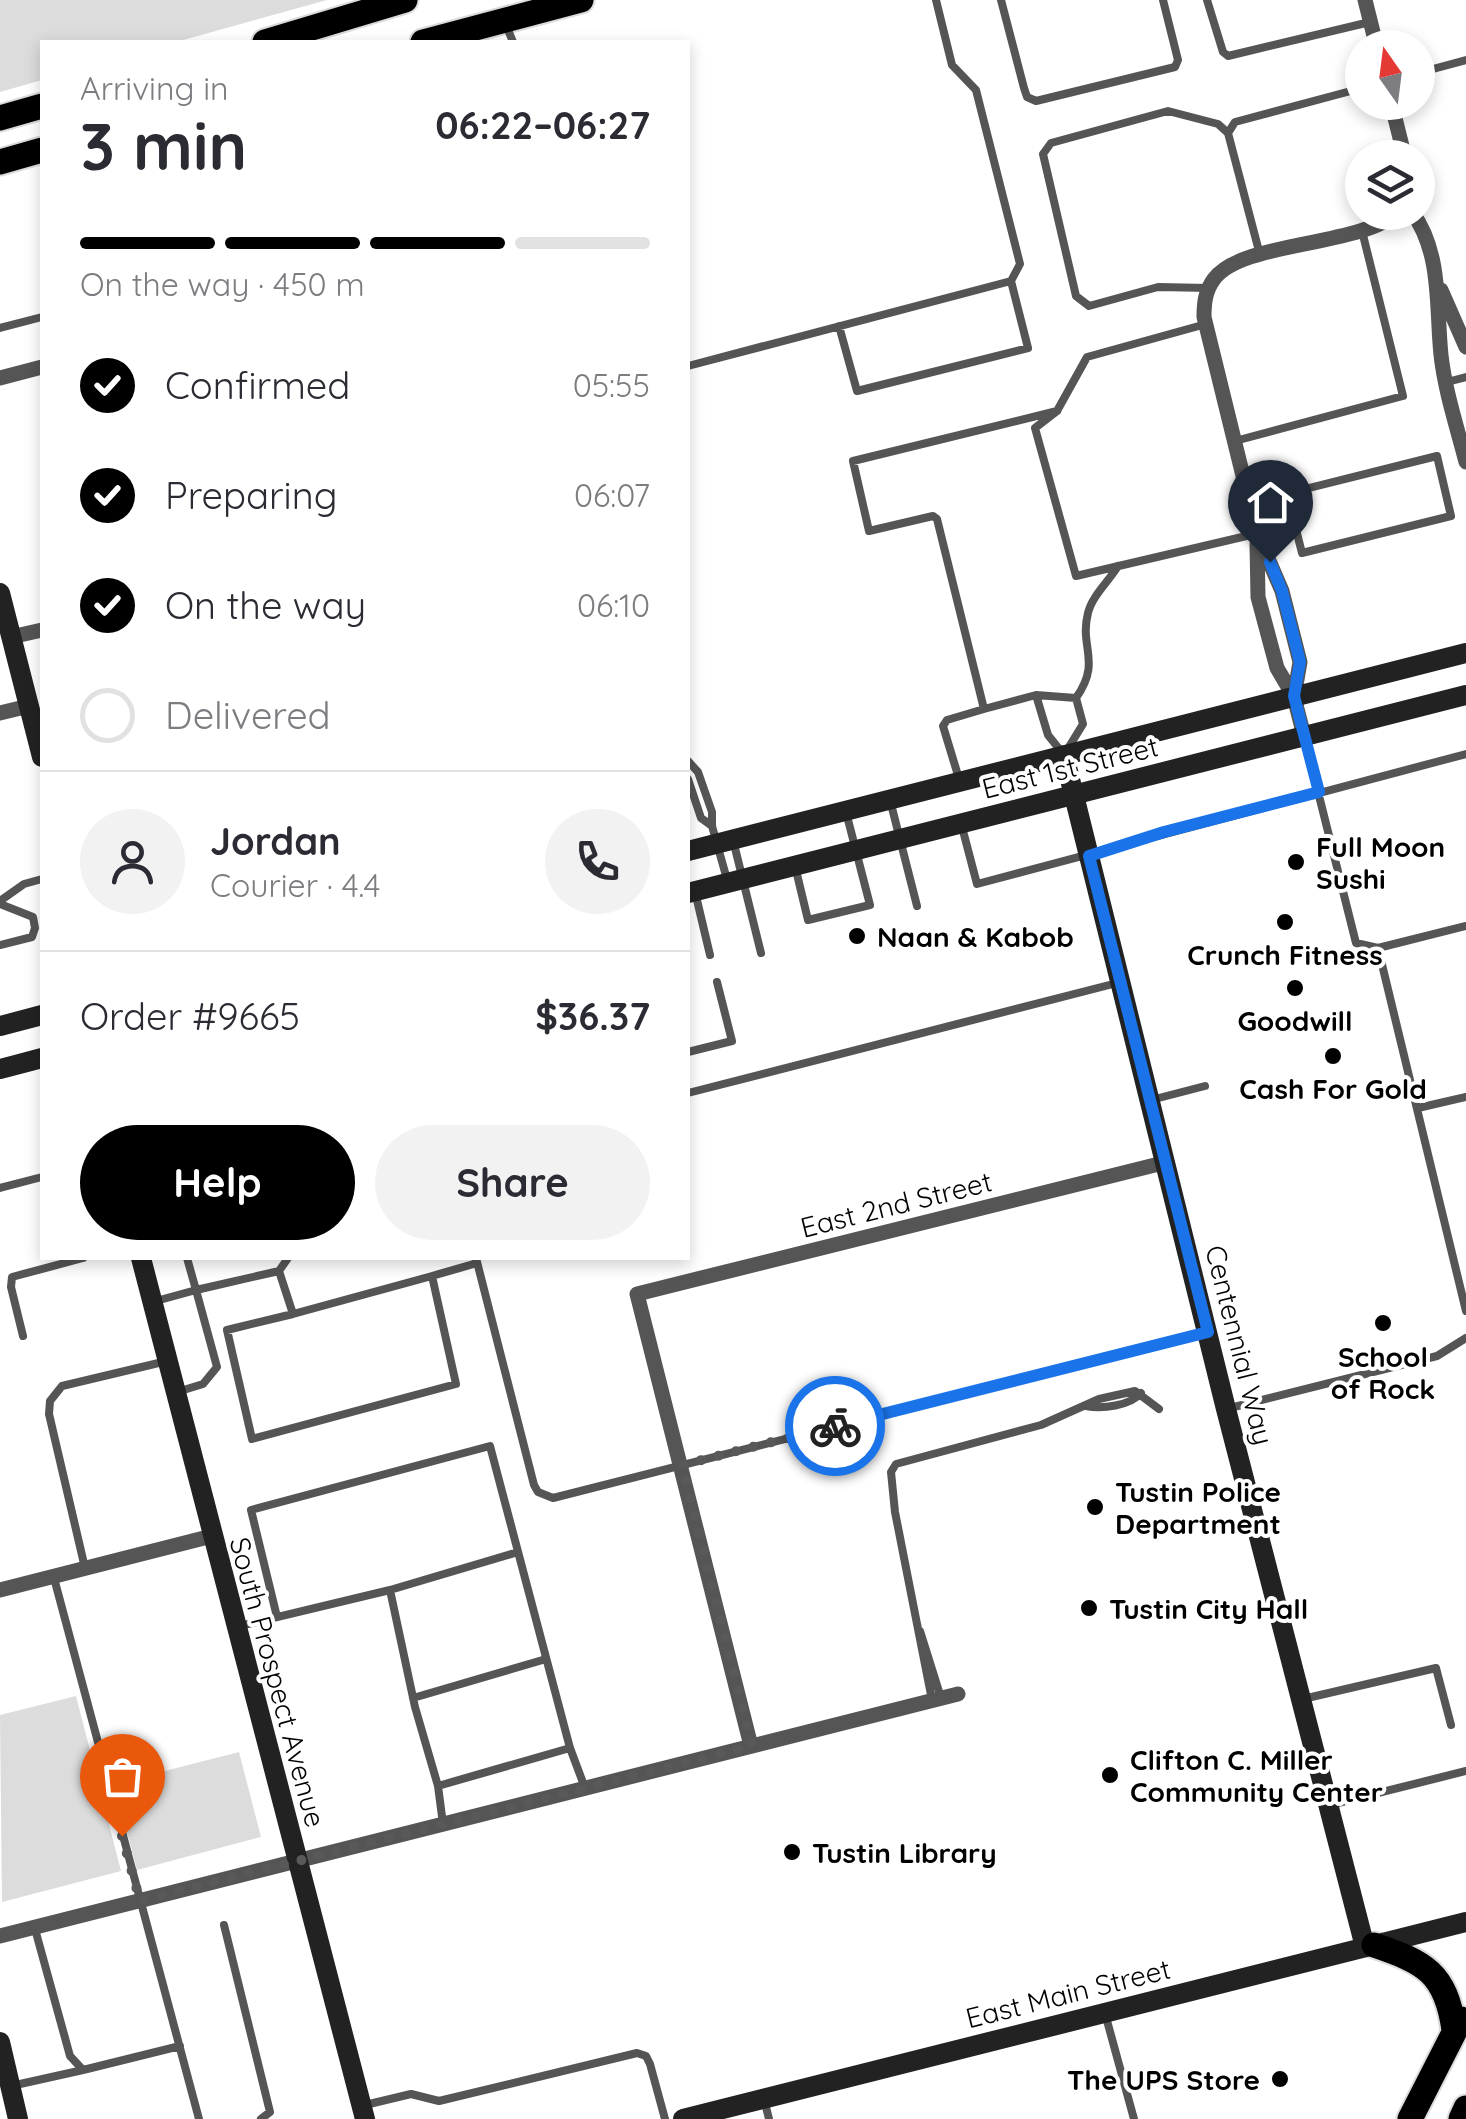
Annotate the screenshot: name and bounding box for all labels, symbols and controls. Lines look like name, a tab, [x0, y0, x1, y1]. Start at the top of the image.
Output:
north arrow	[1345, 30, 1435, 120]
map controls	[1345, 30, 1435, 230]
text: Arriving in	[80, 68, 229, 108]
text: 06:22–06:27	[435, 101, 650, 149]
text: 3 min	[80, 105, 247, 186]
button: layers	[1345, 140, 1435, 230]
text: On the way · 450 m	[80, 264, 365, 304]
icon: check	[80, 358, 135, 413]
text: Confirmed	[165, 361, 350, 409]
text: 05:55	[573, 365, 650, 405]
pin	[1228, 460, 1313, 563]
icon: check	[80, 468, 135, 523]
text: Preparing	[165, 471, 337, 519]
text: 06:07	[574, 475, 650, 515]
icon: home	[1243, 475, 1298, 530]
icon: check	[80, 578, 135, 633]
text: On the way	[165, 581, 366, 629]
text: 06:10	[577, 585, 650, 625]
text: Delivered	[165, 691, 331, 739]
street label: East 1st Street	[978, 728, 1162, 806]
button: person	[80, 809, 185, 914]
button: phone	[545, 809, 650, 914]
text: Jordan	[210, 817, 341, 865]
place label: Full Moon Sushi	[1316, 829, 1445, 896]
marker: Full Moon Sushi	[1285, 851, 1307, 873]
text: Courier · 4.4	[210, 865, 380, 905]
marker: Crunch Fitness	[1274, 911, 1296, 933]
place label: Naan & Kabob	[877, 919, 1074, 954]
marker: Naan & Kabob	[846, 925, 868, 947]
place label: Crunch Fitness	[1187, 937, 1383, 972]
marker: Goodwill	[1284, 977, 1306, 999]
text: Order #9665	[80, 992, 300, 1040]
text: $36.37	[535, 992, 650, 1040]
place label: Goodwill	[1237, 1003, 1353, 1038]
marker: Cash For Gold	[1322, 1045, 1344, 1067]
place label: Cash For Gold	[1239, 1071, 1427, 1106]
button: Help	[80, 1125, 355, 1240]
button: Share	[375, 1125, 650, 1240]
street label: East 2nd Street	[797, 1163, 995, 1245]
street label: Centennial Way	[1198, 1242, 1282, 1448]
marker: School of Rock	[1372, 1312, 1394, 1334]
place label: School of Rock	[1331, 1339, 1435, 1406]
courier	[785, 1376, 885, 1476]
icon: bike	[808, 1399, 863, 1454]
place label: Tustin Police Department	[1115, 1474, 1281, 1541]
marker: Tustin Police Department	[1084, 1496, 1106, 1518]
street label: South Prospect Avenue	[222, 1533, 334, 1831]
place label: Tustin City Hall	[1109, 1591, 1308, 1626]
marker: Tustin City Hall	[1078, 1597, 1100, 1619]
pin	[80, 1734, 165, 1837]
place label: Clifton C. Miller Community Center	[1130, 1742, 1383, 1809]
icon: bag	[95, 1749, 150, 1804]
marker: Clifton C. Miller Community Center	[1099, 1764, 1121, 1786]
place label: Tustin Library	[812, 1835, 997, 1870]
marker: Tustin Library	[781, 1841, 803, 1863]
street label: East Main Street	[962, 1951, 1174, 2035]
place label: The UPS Store	[1067, 2062, 1260, 2097]
marker: The UPS Store	[1269, 2068, 1291, 2090]

